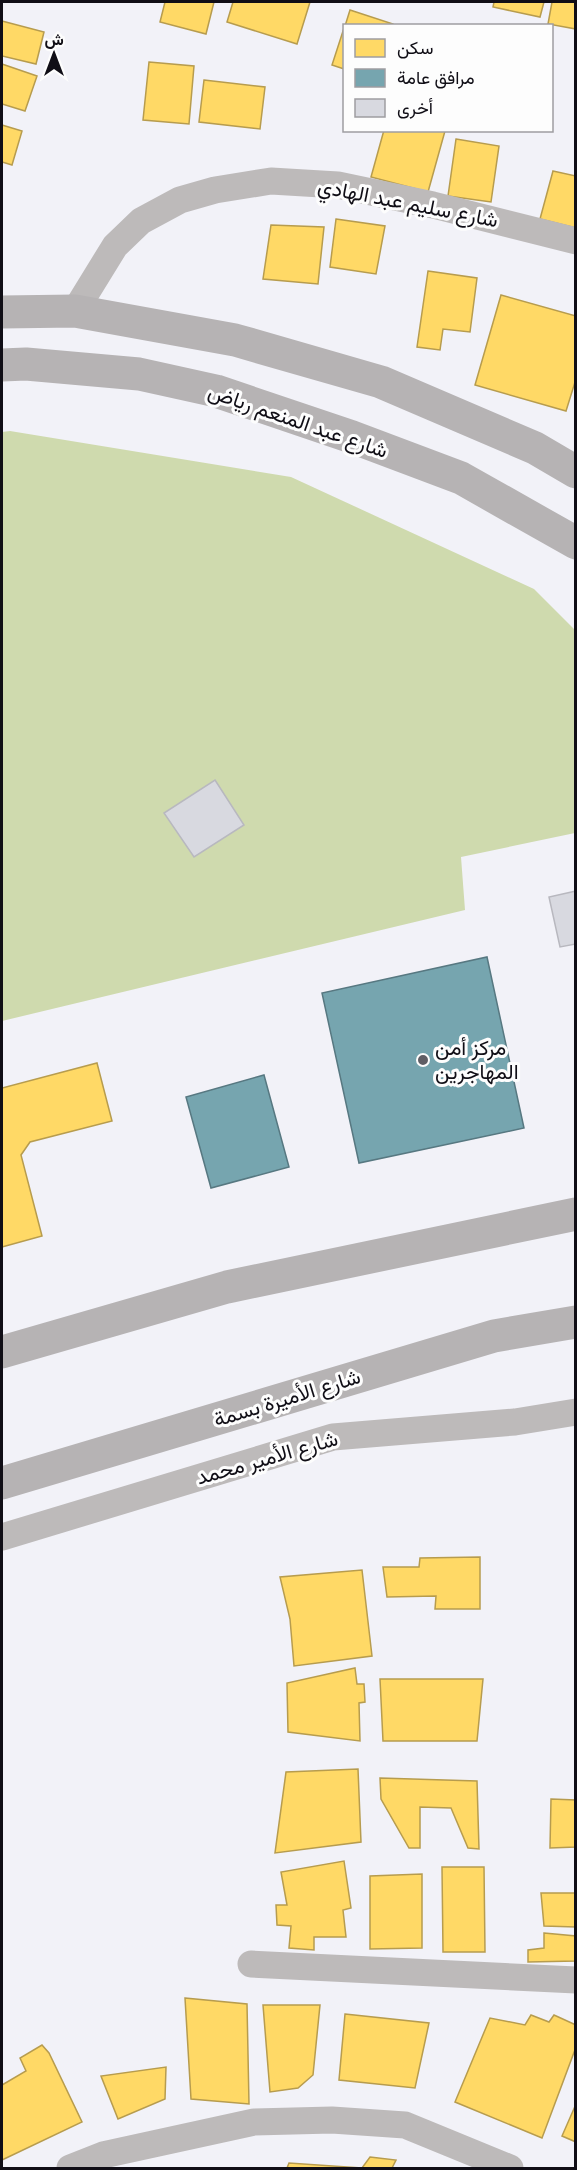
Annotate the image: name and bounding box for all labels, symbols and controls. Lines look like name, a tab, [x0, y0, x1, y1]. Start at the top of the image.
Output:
north arrow	[24, 24, 84, 84]
legend	[343, 24, 553, 132]
text: ش	[44, 31, 64, 49]
text: سكن	[397, 38, 433, 59]
text: مرافق عامة	[397, 68, 475, 89]
text: أخرى	[397, 98, 433, 119]
street label: شارع سليم عبد الهادي	[315, 174, 500, 237]
street label: شارع عبد المنعم رياض	[204, 379, 391, 465]
place label: مركز أمن المهاجرين	[435, 1036, 519, 1085]
marker: مركز أمن المهاجرين	[416, 1053, 430, 1067]
street label: شارع الأميرة بسمة	[211, 1364, 364, 1434]
street label: شارع الأمير محمد	[194, 1426, 341, 1492]

